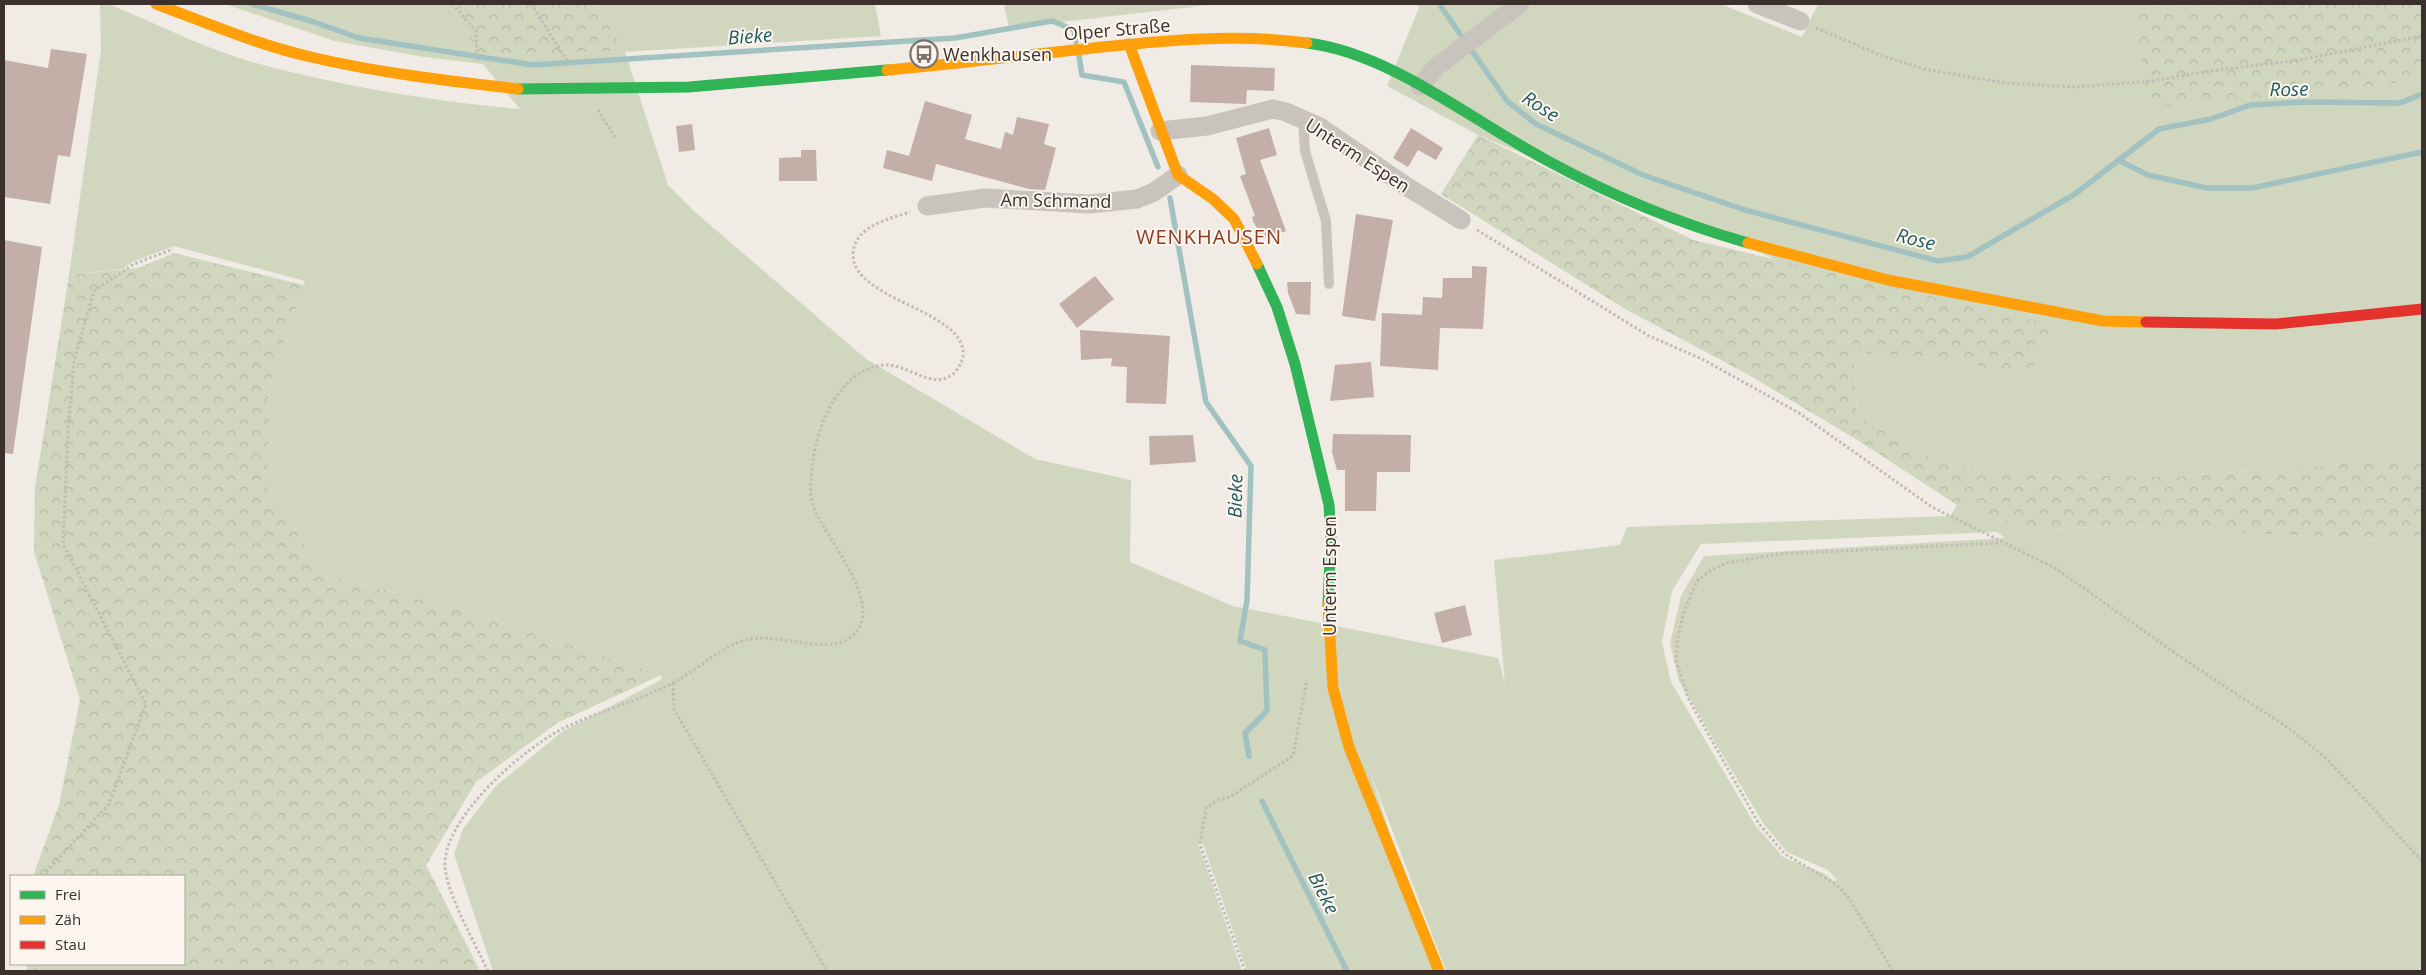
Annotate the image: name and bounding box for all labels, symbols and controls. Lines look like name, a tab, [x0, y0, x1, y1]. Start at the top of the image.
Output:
street label: Olper Straße	[1063, 12, 1171, 46]
water label: Bieke	[727, 21, 773, 51]
bus stop icon: Wenkhausen	[909, 39, 939, 69]
place label: Wenkhausen	[943, 42, 1052, 66]
water label: Rose	[2269, 76, 2309, 102]
water label: Rose	[1517, 84, 1565, 128]
street label: Unterm Espen	[1301, 112, 1415, 198]
street label: Am Schmand	[1000, 187, 1112, 213]
water label: Rose	[1894, 222, 1938, 256]
district label: WENKHAUSEN	[1136, 223, 1282, 250]
water label: Bieke	[1222, 474, 1248, 518]
street label: Unterm Espen	[1317, 516, 1341, 636]
water label: Bieke	[1302, 867, 1346, 919]
legend	[10, 875, 185, 965]
text: Frei	[55, 884, 81, 904]
text: Zäh	[55, 909, 81, 929]
text: Stau	[55, 934, 86, 954]

